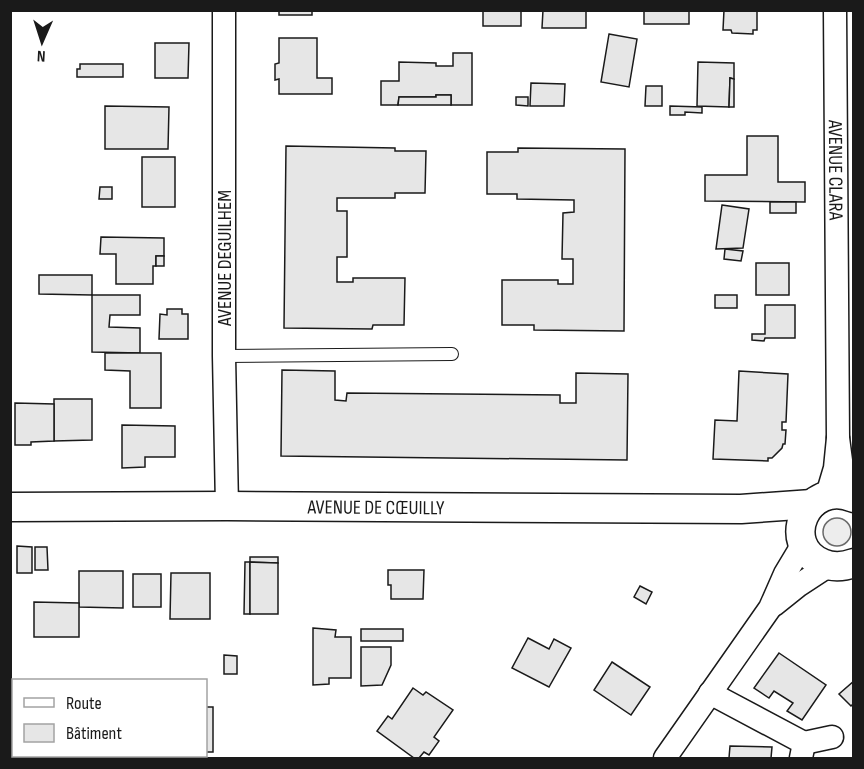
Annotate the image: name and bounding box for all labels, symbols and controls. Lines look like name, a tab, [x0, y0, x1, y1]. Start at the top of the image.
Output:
north arrow	[12, 12, 72, 72]
text: N	[37, 46, 46, 65]
street label: AVENUE CLARA	[823, 119, 847, 221]
street label: AVENUE DEGUILHEM	[213, 190, 237, 327]
street label: AVENUE DE CŒUILLY	[306, 495, 445, 520]
legend	[12, 679, 207, 757]
text: Route	[66, 693, 102, 714]
text: Bâtiment	[66, 723, 122, 744]

